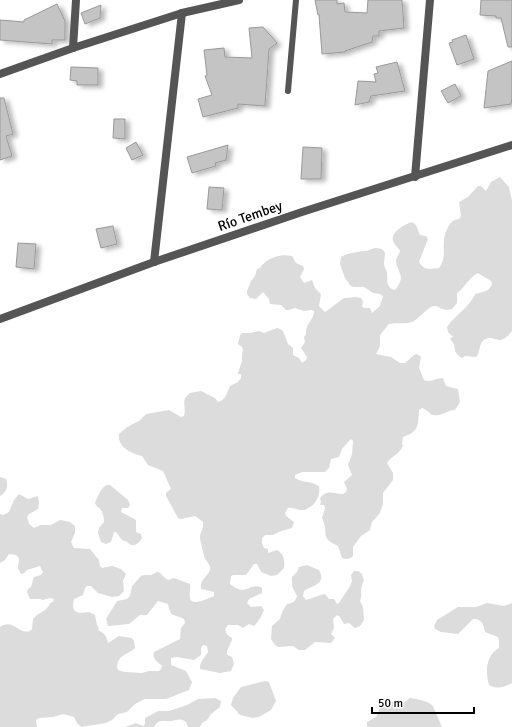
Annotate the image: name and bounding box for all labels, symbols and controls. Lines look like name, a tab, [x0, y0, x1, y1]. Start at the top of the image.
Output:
street label: Río Tembey	[215, 197, 285, 235]
scale bar	[372, 689, 474, 715]
text: 50 m	[378, 696, 403, 711]

